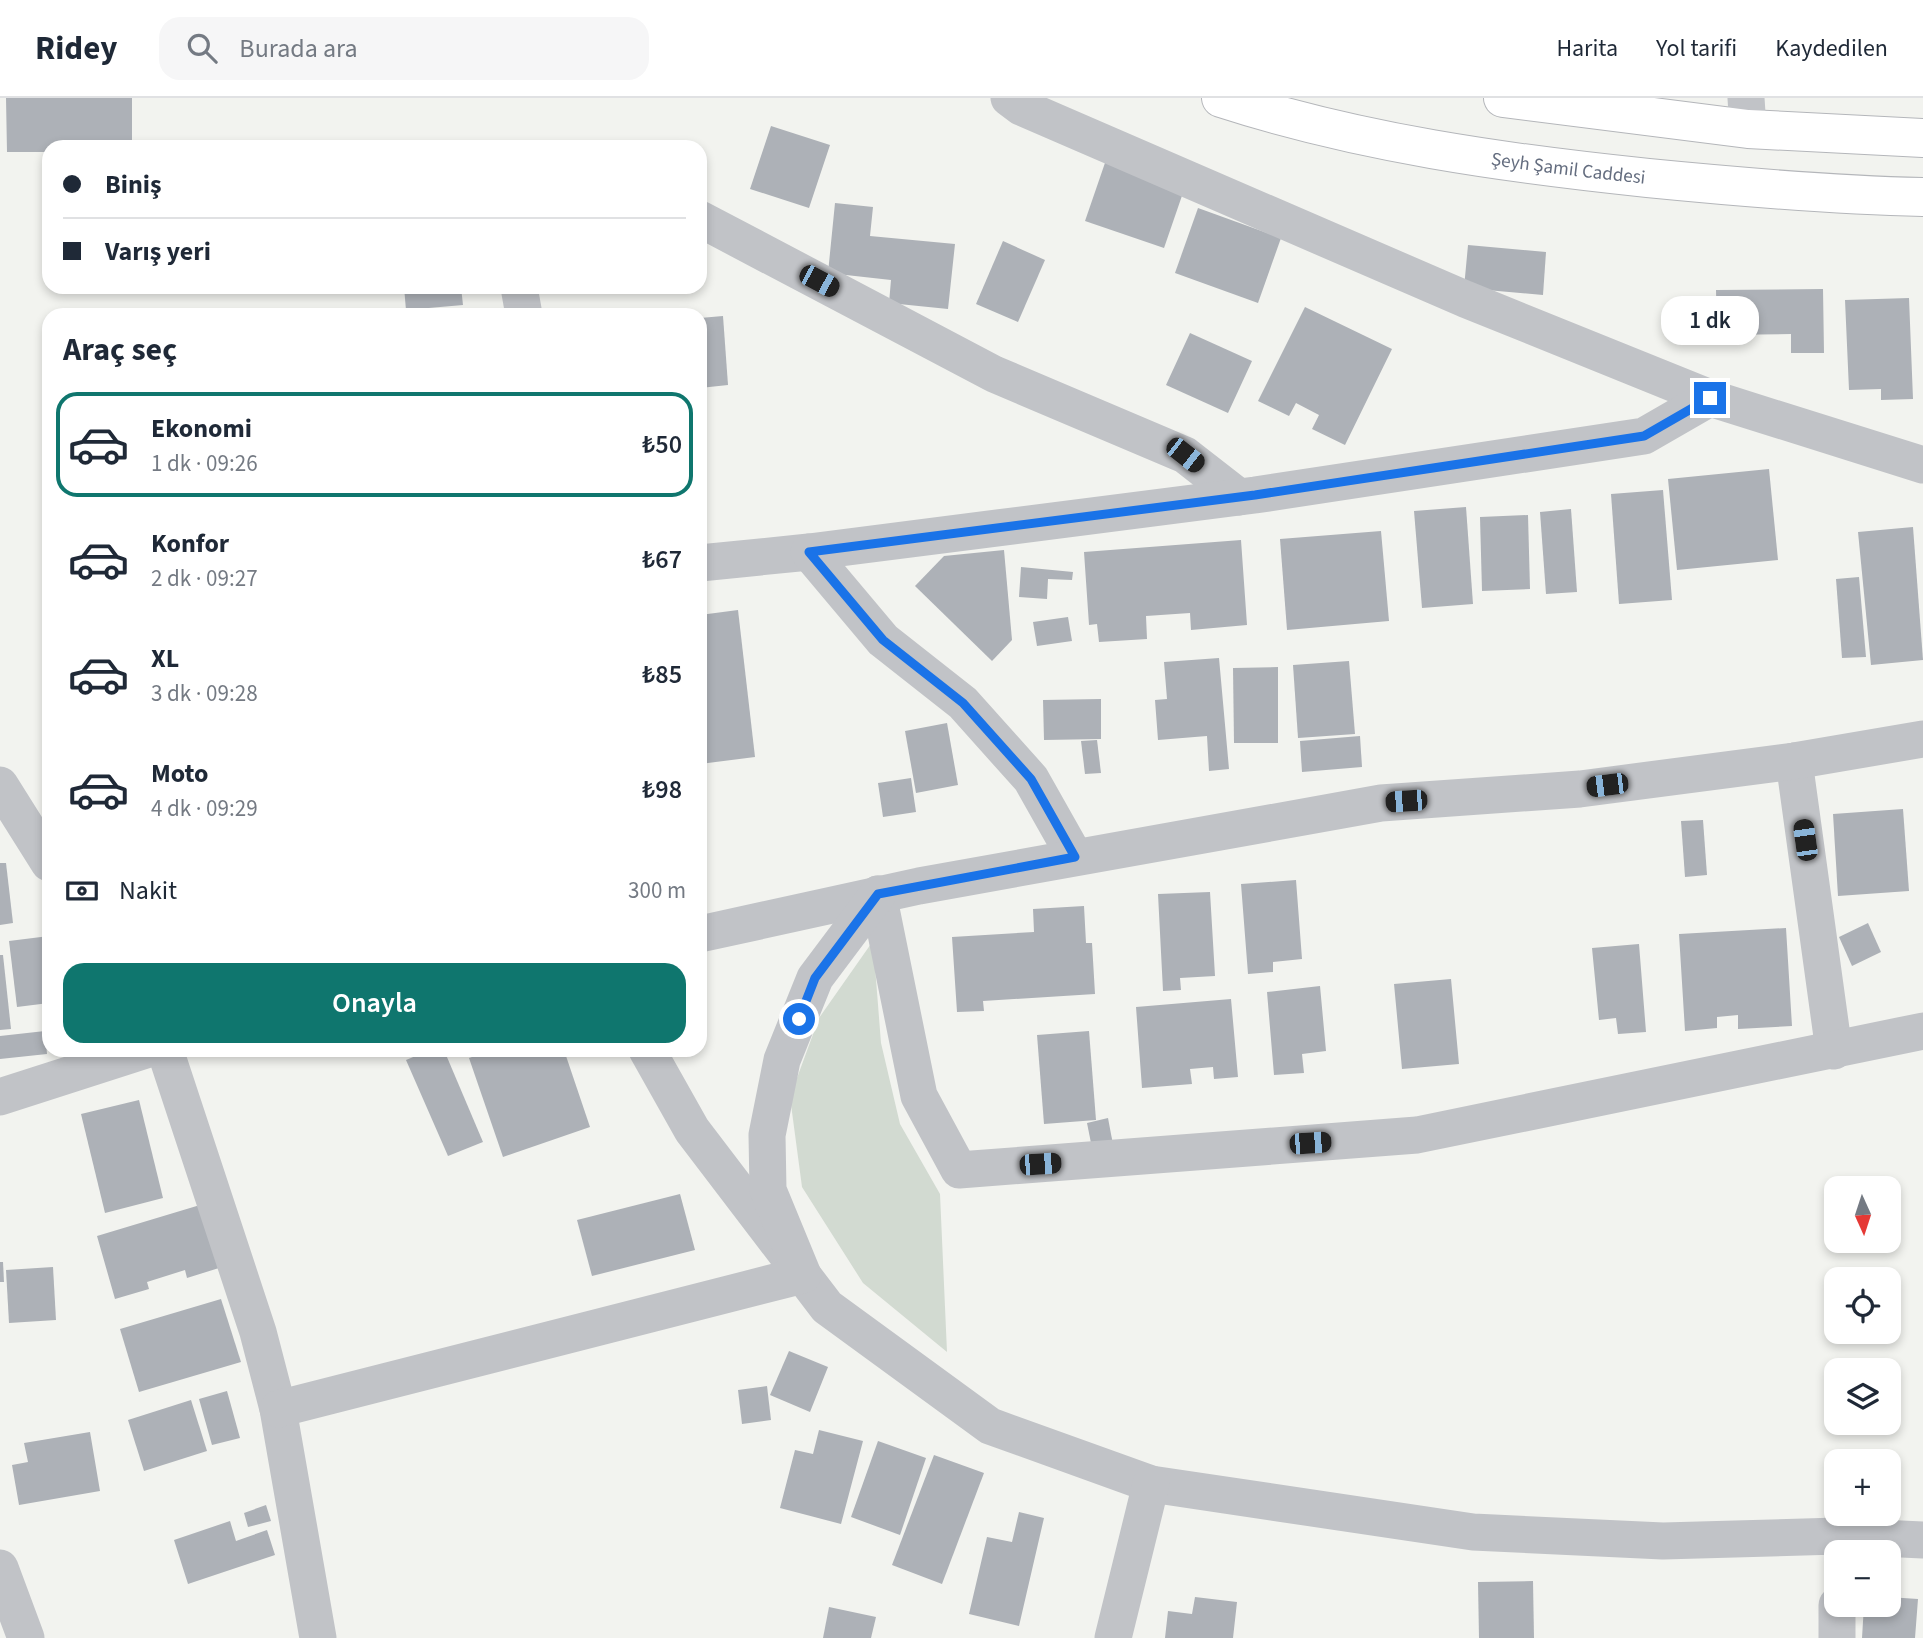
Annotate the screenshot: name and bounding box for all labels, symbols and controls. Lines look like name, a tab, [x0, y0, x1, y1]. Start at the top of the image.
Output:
search box	[159, 17, 649, 80]
text: Ridey	[35, 25, 117, 72]
icon: search	[183, 29, 221, 67]
text: Burada ara	[239, 30, 358, 67]
text: Harita	[1556, 31, 1618, 66]
text: Yol tarifi	[1656, 31, 1737, 66]
text: Kaydedilen	[1775, 31, 1888, 66]
street label: Şeyh Şamil Caddesi	[1489, 145, 1647, 191]
text: Biniş	[105, 166, 161, 203]
text: Varış yeri	[105, 233, 211, 270]
car	[796, 262, 843, 300]
callout: 1 dk	[1661, 296, 1759, 345]
text: 1 dk	[1689, 304, 1731, 337]
text: Araç seç	[63, 327, 177, 373]
route end	[1694, 382, 1726, 414]
text: Ekonomi	[151, 410, 252, 447]
icon: car	[67, 413, 130, 476]
text: ₺50	[642, 426, 682, 463]
car	[1162, 434, 1209, 476]
text: 1 dk · 09:26	[151, 447, 258, 480]
text: Konfor	[151, 525, 229, 562]
icon: car	[67, 528, 130, 591]
text: ₺67	[642, 541, 682, 578]
text: 2 dk · 09:27	[151, 562, 258, 595]
text: XL	[151, 640, 179, 677]
icon: car	[67, 643, 130, 706]
text: ₺85	[642, 656, 682, 693]
text: 3 dk · 09:28	[151, 677, 258, 710]
text: Moto	[151, 755, 208, 792]
icon: car	[67, 758, 130, 821]
text: ₺98	[642, 771, 682, 808]
car	[1585, 772, 1630, 798]
car	[1385, 789, 1428, 813]
text: 4 dk · 09:29	[151, 792, 258, 825]
car	[1792, 818, 1819, 862]
icon: cash	[63, 872, 101, 910]
text: Nakit	[119, 872, 177, 909]
text: 300 m	[628, 874, 686, 907]
button: Onayla	[63, 963, 686, 1043]
route start	[783, 1003, 815, 1035]
car	[1289, 1131, 1332, 1155]
car	[1019, 1152, 1062, 1176]
north arrow	[1824, 1176, 1900, 1253]
map controls	[1824, 1176, 1901, 1617]
button: locate	[1824, 1267, 1901, 1344]
button: layers	[1824, 1358, 1901, 1435]
button: +	[1824, 1449, 1901, 1526]
button: −	[1824, 1540, 1901, 1617]

